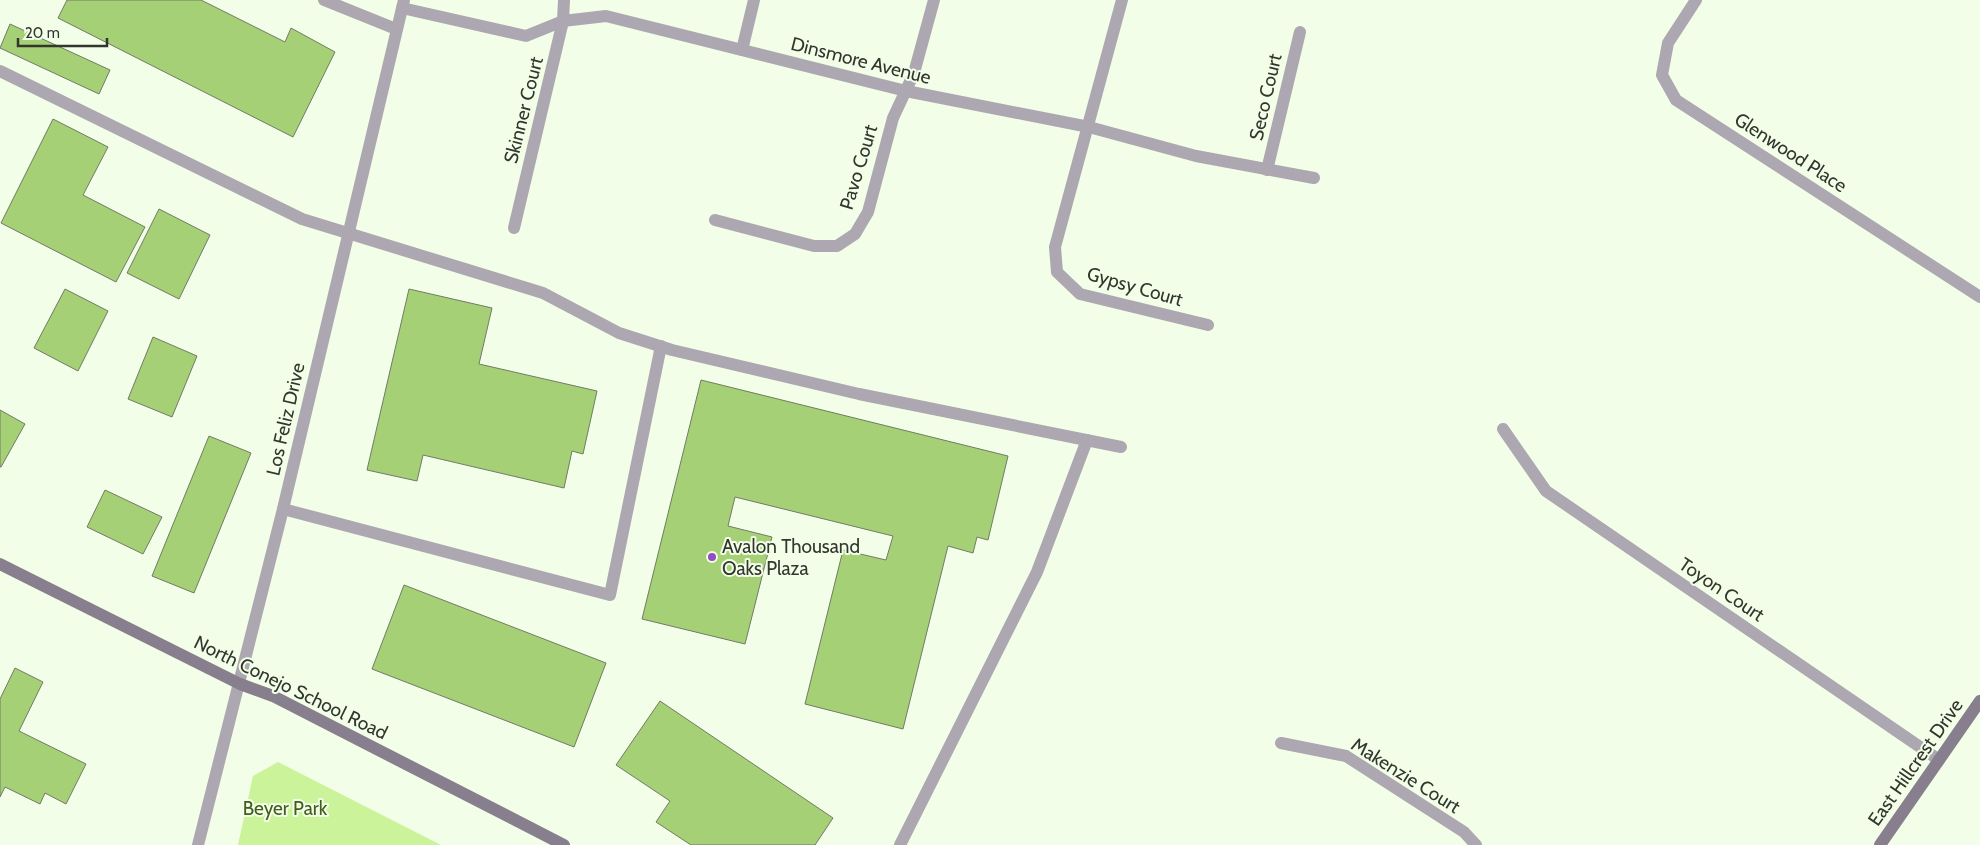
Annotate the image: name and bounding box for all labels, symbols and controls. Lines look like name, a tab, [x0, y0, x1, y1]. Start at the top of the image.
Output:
scale bar	[18, 15, 106, 47]
text: 20 m	[25, 24, 60, 42]
street label: Dinsmore Avenue	[789, 32, 933, 89]
street label: Seco Court	[1244, 51, 1287, 143]
street label: Skinner Court	[499, 54, 548, 166]
street label: Glenwood Place	[1730, 108, 1851, 197]
street label: Pavo Court	[835, 121, 882, 212]
street label: Gypsy Court	[1084, 262, 1186, 311]
street label: Los Feliz Drive	[261, 360, 310, 478]
place label: Avalon Thousand Oaks Plaza	[722, 535, 860, 580]
marker: Avalon Thousand Oaks Plaza	[706, 551, 718, 563]
street label: Toyon Court	[1675, 553, 1769, 627]
street label: North Conejo School Road	[190, 631, 391, 744]
street label: East Hillcrest Drive	[1863, 694, 1968, 830]
street label: Makenzie Court	[1347, 733, 1465, 818]
park label: Beyer Park	[243, 797, 328, 820]

